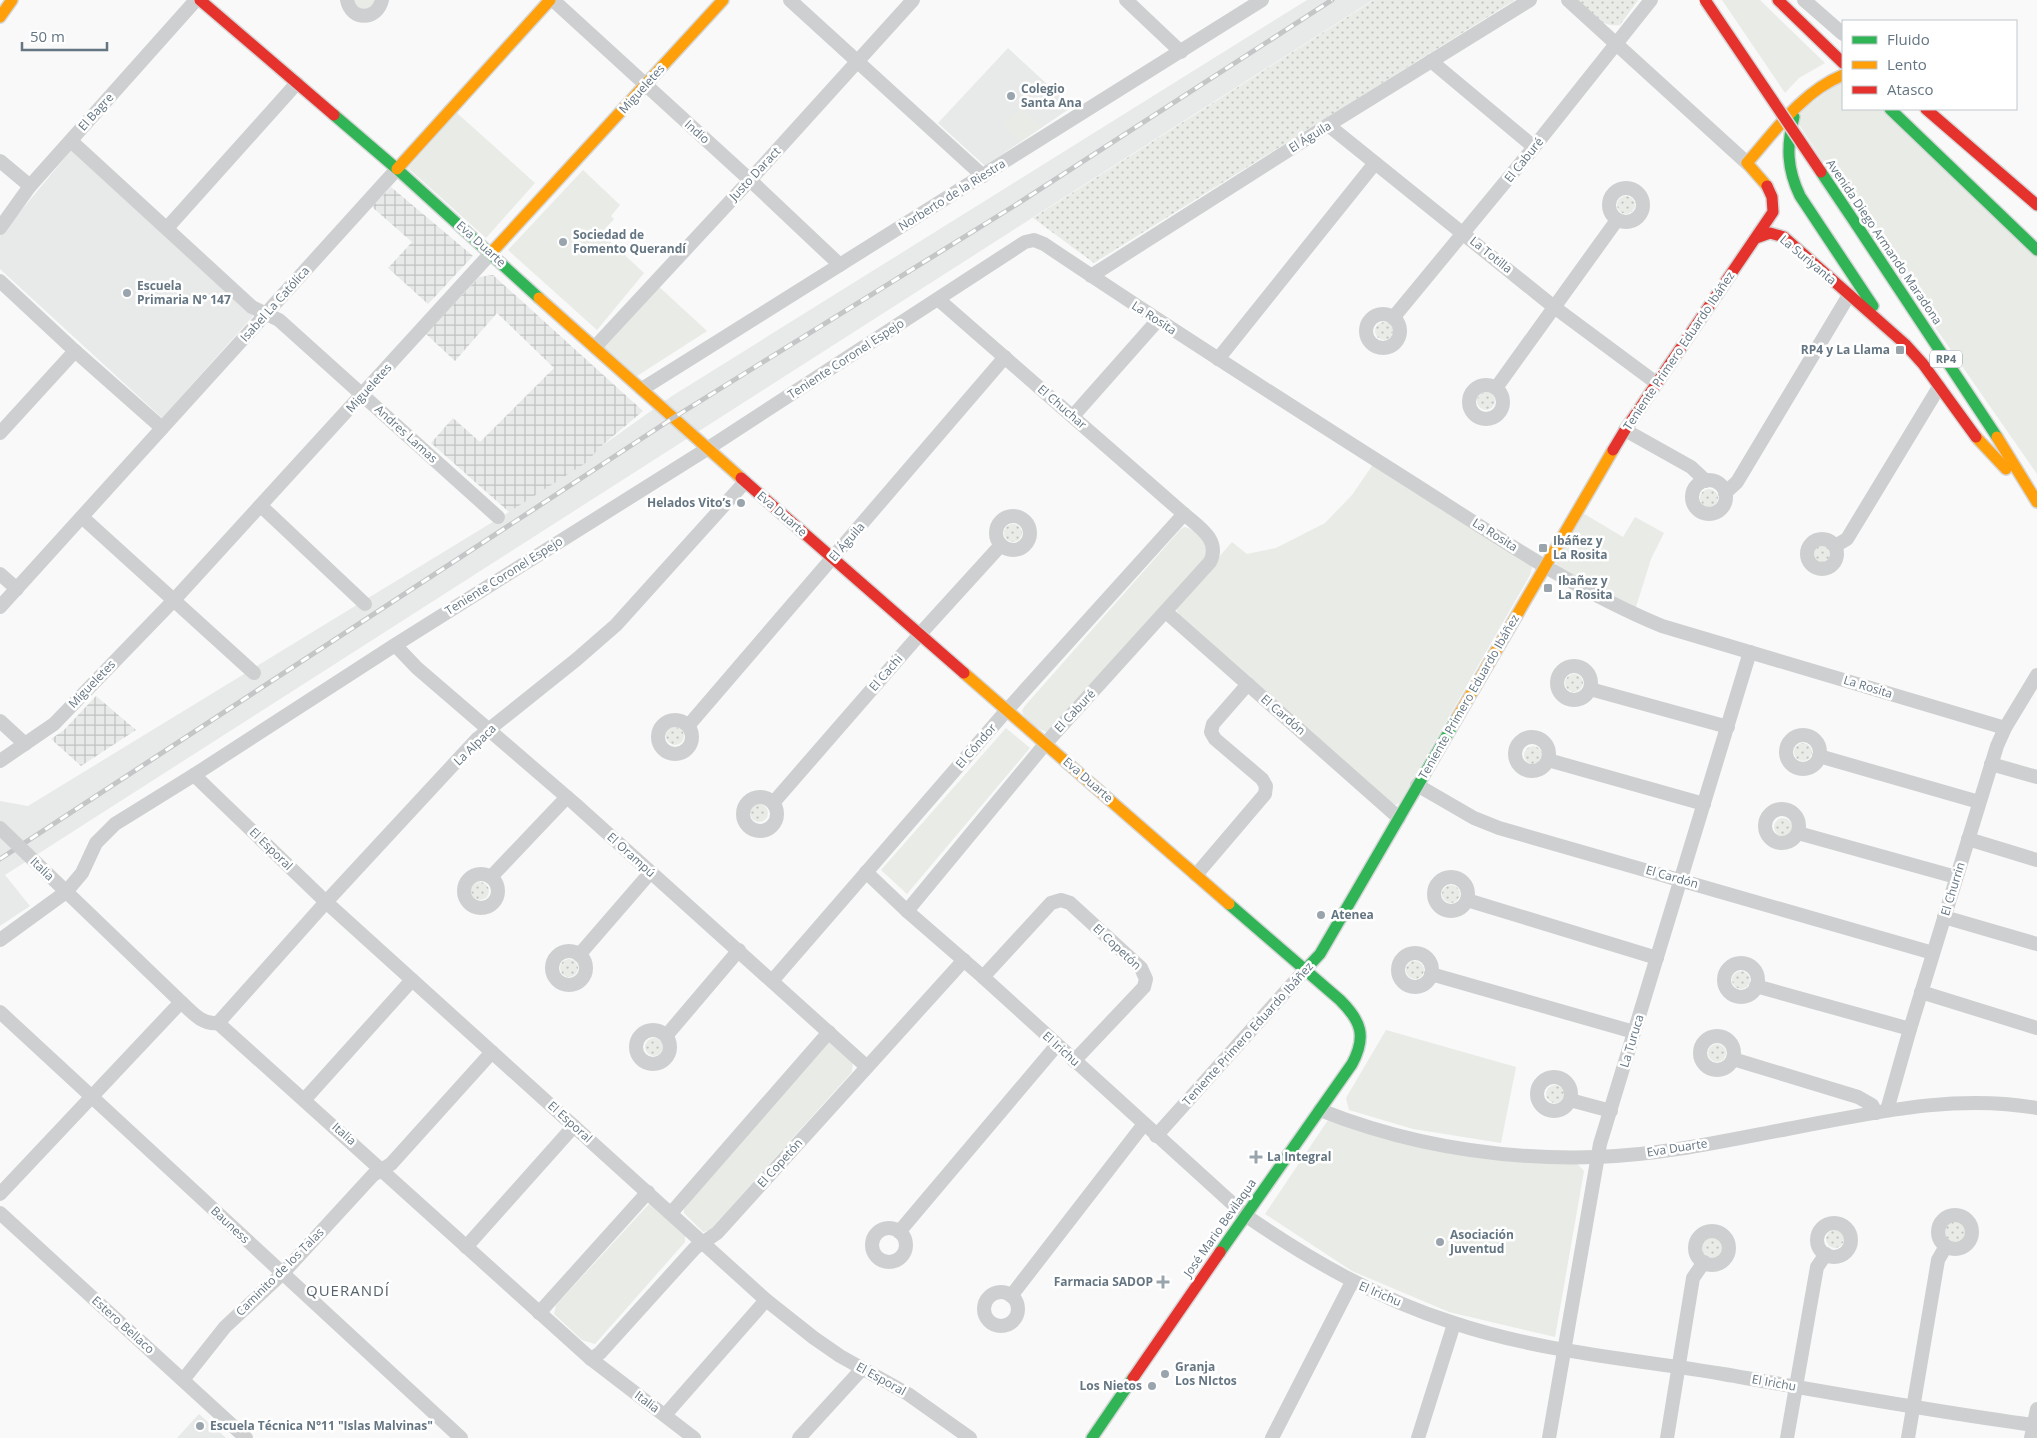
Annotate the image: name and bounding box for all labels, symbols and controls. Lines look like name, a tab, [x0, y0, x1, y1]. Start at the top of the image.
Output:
scale bar	[22, 20, 108, 52]
legend	[1842, 20, 2017, 110]
text: 50 m	[30, 26, 65, 46]
text: Fluido	[1887, 29, 1930, 49]
text: Lento	[1887, 54, 1927, 74]
street label: Migueletes	[615, 60, 669, 117]
text: Atasco	[1887, 79, 1934, 99]
place label: Colegio Santa Ana	[1021, 80, 1082, 111]
street label: El Bagre	[74, 89, 117, 134]
marker: Colegio Santa Ana	[1005, 90, 1017, 102]
street label: Indio	[681, 116, 714, 147]
street label: El Águila	[1285, 117, 1334, 156]
street label: El Caburé	[1500, 133, 1547, 186]
street label: Justo Daract	[725, 143, 784, 205]
street label: Norberto de la Riestra	[895, 155, 1009, 235]
street label: Avenida Diego Armando Maradona	[1823, 156, 1946, 328]
street label: Eva Duarte	[453, 217, 510, 271]
place label: Sociedad de Fomento Querandí	[573, 226, 687, 257]
street label: La Suriyanta	[1776, 231, 1840, 288]
street label: La Totilla	[1467, 232, 1516, 277]
marker: Sociedad de Fomento Querandí	[557, 236, 569, 248]
street label: Isabel La Católica	[236, 262, 313, 345]
street label: Teniente Primero Eduardo Ibáñez	[1619, 268, 1738, 433]
place label: Escuela Primaria N° 147	[137, 277, 231, 308]
marker: Escuela Primaria N° 147	[121, 287, 133, 299]
street label: La Rosita	[1129, 297, 1180, 338]
street label: Teniente Coronel Espejo	[784, 314, 907, 403]
place label: RP4 y La Llama	[1801, 341, 1890, 358]
marker: RP4 y La Llama	[1894, 344, 1906, 356]
road number: RP4	[1930, 350, 1962, 368]
street label: Migueletes	[342, 359, 396, 416]
street label: El Chuchar	[1034, 381, 1091, 433]
street label: Andres Lamas	[371, 401, 442, 467]
street label: Eva Duarte	[754, 487, 811, 540]
place label: Helados Vito’s	[647, 494, 731, 511]
marker: Helados Vito’s	[735, 497, 747, 509]
street label: La Rosita	[1469, 514, 1521, 555]
street label: El Águila	[825, 518, 868, 565]
street label: Teniente Coronel Espejo	[442, 532, 566, 619]
place label: Ibáñez y La Rosita	[1553, 532, 1608, 563]
marker: Ibáñez y La Rosita	[1537, 542, 1549, 554]
place label: Ibañez y La Rosita	[1558, 572, 1613, 603]
marker: Ibañez y La Rosita	[1542, 582, 1554, 594]
street label: Teniente Primero Eduardo Ibáñez	[1414, 611, 1523, 782]
street label: El Cachi	[865, 651, 906, 695]
street label: Migueletes	[64, 656, 119, 711]
street label: La Rosita	[1842, 671, 1895, 702]
street label: El Caburé	[1050, 685, 1099, 736]
street label: El Cardón	[1257, 691, 1309, 739]
street label: El Cóndor	[951, 719, 1000, 772]
street label: La Alpaca	[450, 720, 500, 769]
street label: Eva Duarte	[1060, 753, 1117, 806]
street label: El Esporal	[246, 824, 297, 874]
street label: El Orampú	[604, 828, 659, 881]
street label: Italia	[27, 853, 58, 884]
street label: El Churrin	[1936, 860, 1969, 918]
street label: El Cardón	[1644, 861, 1700, 892]
place label: Atenea	[1331, 906, 1374, 923]
marker: Atenea	[1315, 909, 1327, 921]
street label: El Copetón	[1089, 920, 1145, 973]
street label: Teniente Primero Eduardo Ibáñez	[1178, 958, 1317, 1109]
street label: La Turuca	[1615, 1012, 1648, 1069]
street label: El Irichu	[1039, 1027, 1084, 1070]
street label: El Esporal	[544, 1097, 596, 1146]
street label: Italia	[329, 1118, 360, 1149]
street label: El Copetón	[753, 1134, 806, 1191]
street label: Eva Duarte	[1645, 1134, 1709, 1161]
place label: La Integral	[1267, 1148, 1331, 1165]
marker: La Integral	[1249, 1150, 1263, 1164]
street label: José Mario Bevilaqua	[1179, 1175, 1260, 1281]
street label: Bauness	[207, 1202, 254, 1247]
street label: Caminito de los Talas	[232, 1224, 328, 1319]
place label: Asociación Juventud	[1449, 1226, 1514, 1257]
marker: Asociación Juventud	[1434, 1236, 1446, 1248]
place label: Farmacia SADOP	[1054, 1273, 1153, 1290]
marker: Farmacia SADOP	[1157, 1276, 1169, 1288]
street label: El Irichu	[1356, 1277, 1404, 1310]
district label: QUERANDÍ	[306, 1280, 390, 1300]
street label: Estero Bellaco	[88, 1292, 158, 1357]
street label: El Esporal	[853, 1358, 909, 1399]
place label: Granja Los NIctos	[1175, 1358, 1237, 1389]
marker: Granja Los NIctos	[1159, 1368, 1171, 1380]
street label: El Irichu	[1751, 1370, 1798, 1395]
place label: Los Nietos	[1080, 1377, 1142, 1394]
marker: Los Nietos	[1146, 1380, 1158, 1392]
street label: Italia	[631, 1387, 663, 1417]
place label: Escuela Técnica N°11 "Islas Malvinas"	[210, 1417, 433, 1434]
marker: Escuela Técnica N°11 "Islas Malvinas"	[194, 1420, 206, 1432]

